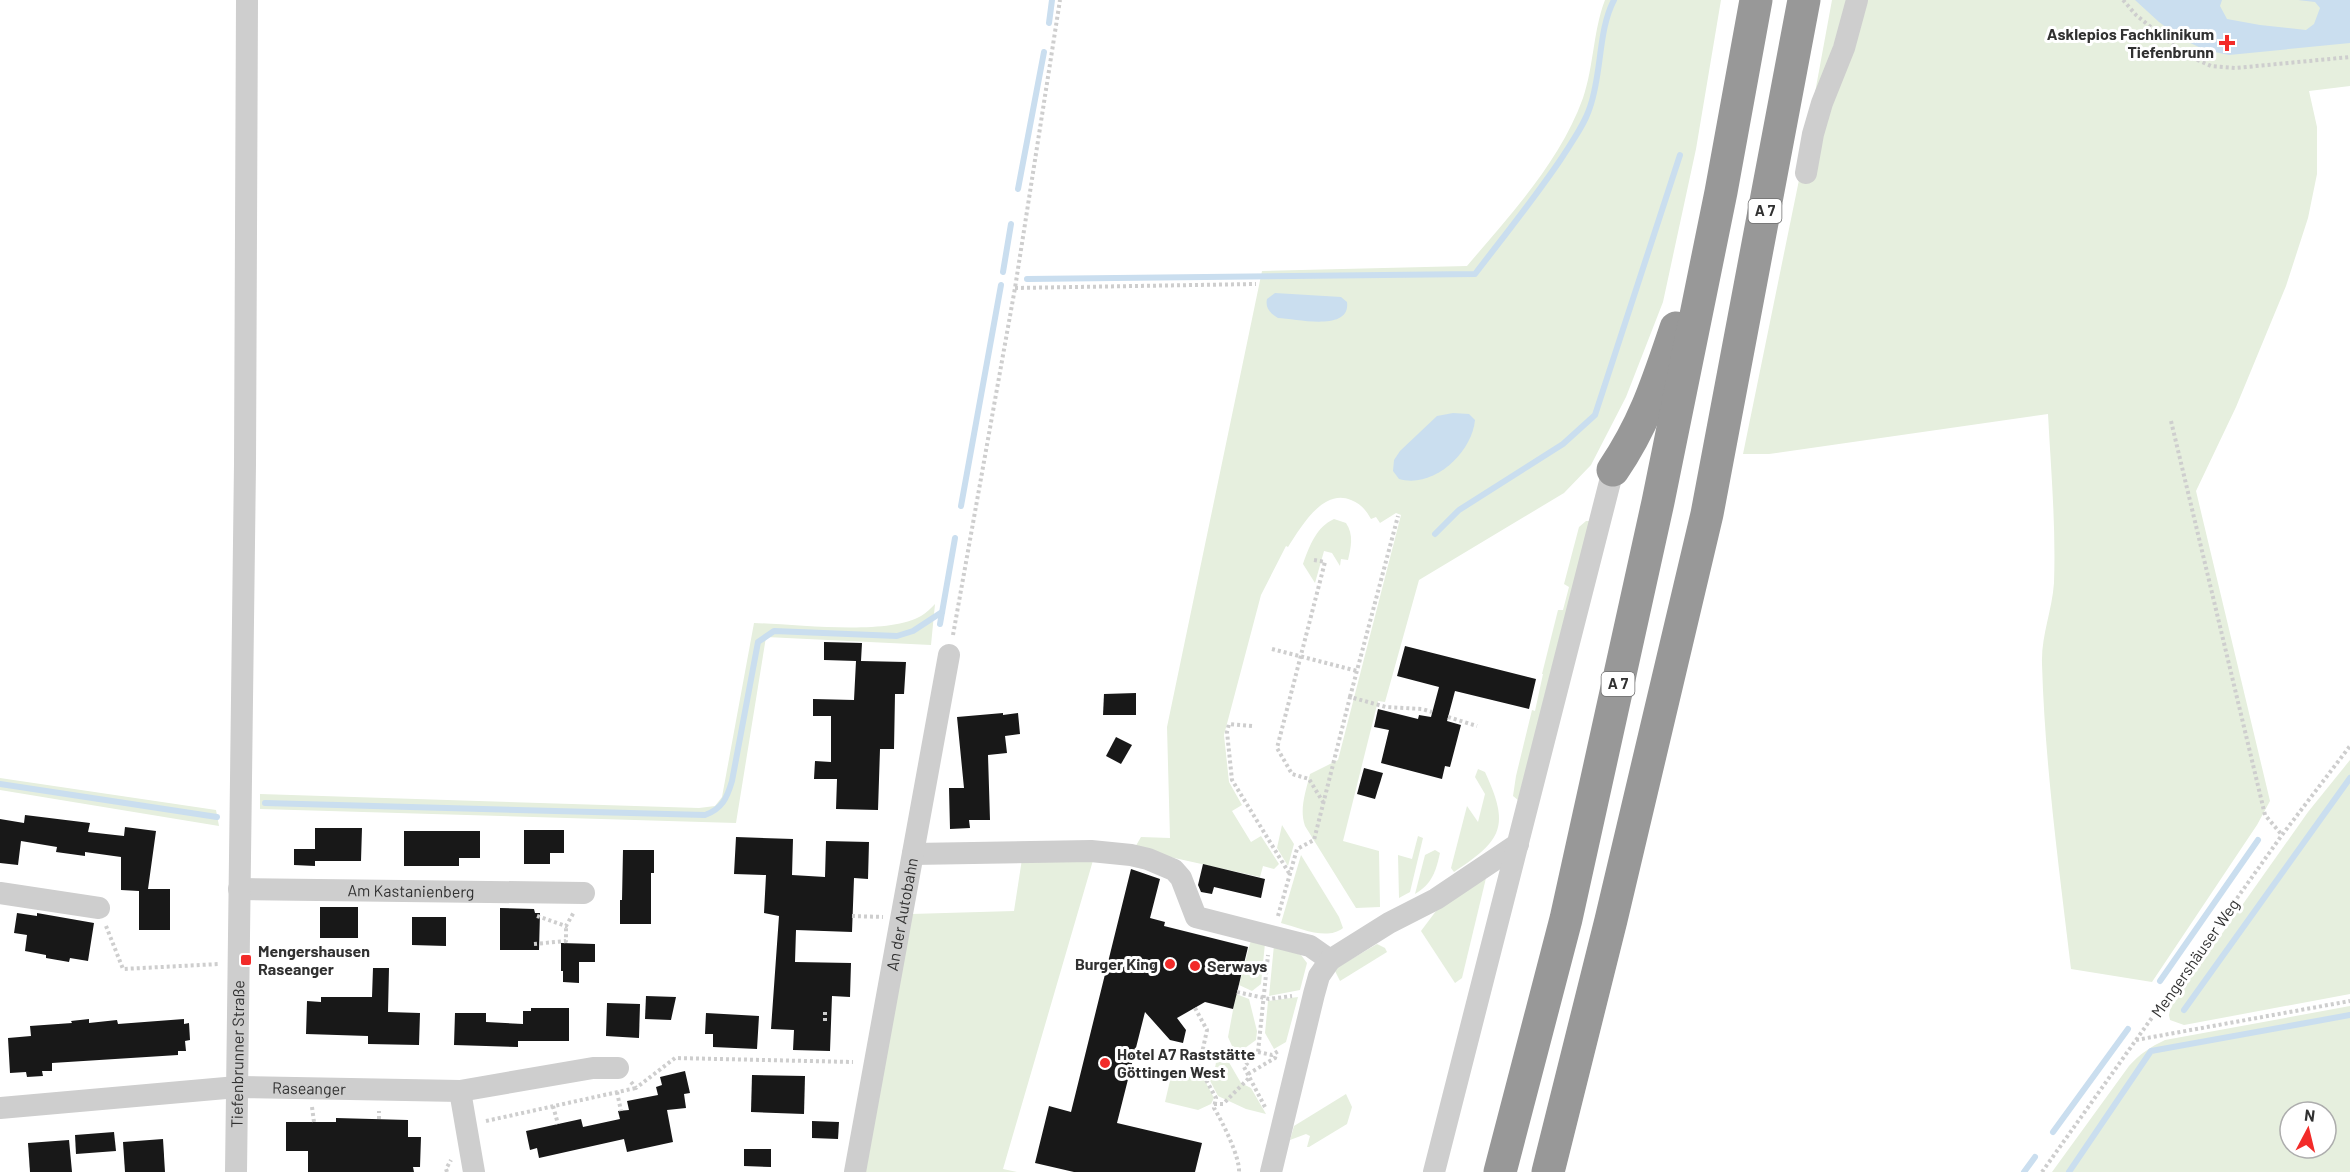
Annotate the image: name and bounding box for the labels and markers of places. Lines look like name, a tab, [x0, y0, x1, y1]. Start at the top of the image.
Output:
place label: Asklepios Fachklinikum Tiefenbrunn	[2047, 24, 2214, 61]
marker: Asklepios Fachklinikum Tiefenbrunn	[2218, 34, 2236, 52]
place label: Mengershausen Raseanger	[258, 941, 370, 978]
marker: Mengershausen Raseanger	[239, 953, 253, 967]
place label: Burger King	[1075, 954, 1158, 973]
place label: Serways	[1207, 956, 1267, 975]
marker: Burger King	[1163, 957, 1177, 971]
marker: Serways	[1188, 959, 1202, 973]
place label: Hotel A7 Raststätte Göttingen West	[1117, 1044, 1255, 1081]
marker: Hotel A7 Raststätte Göttingen West	[1098, 1056, 1112, 1070]

